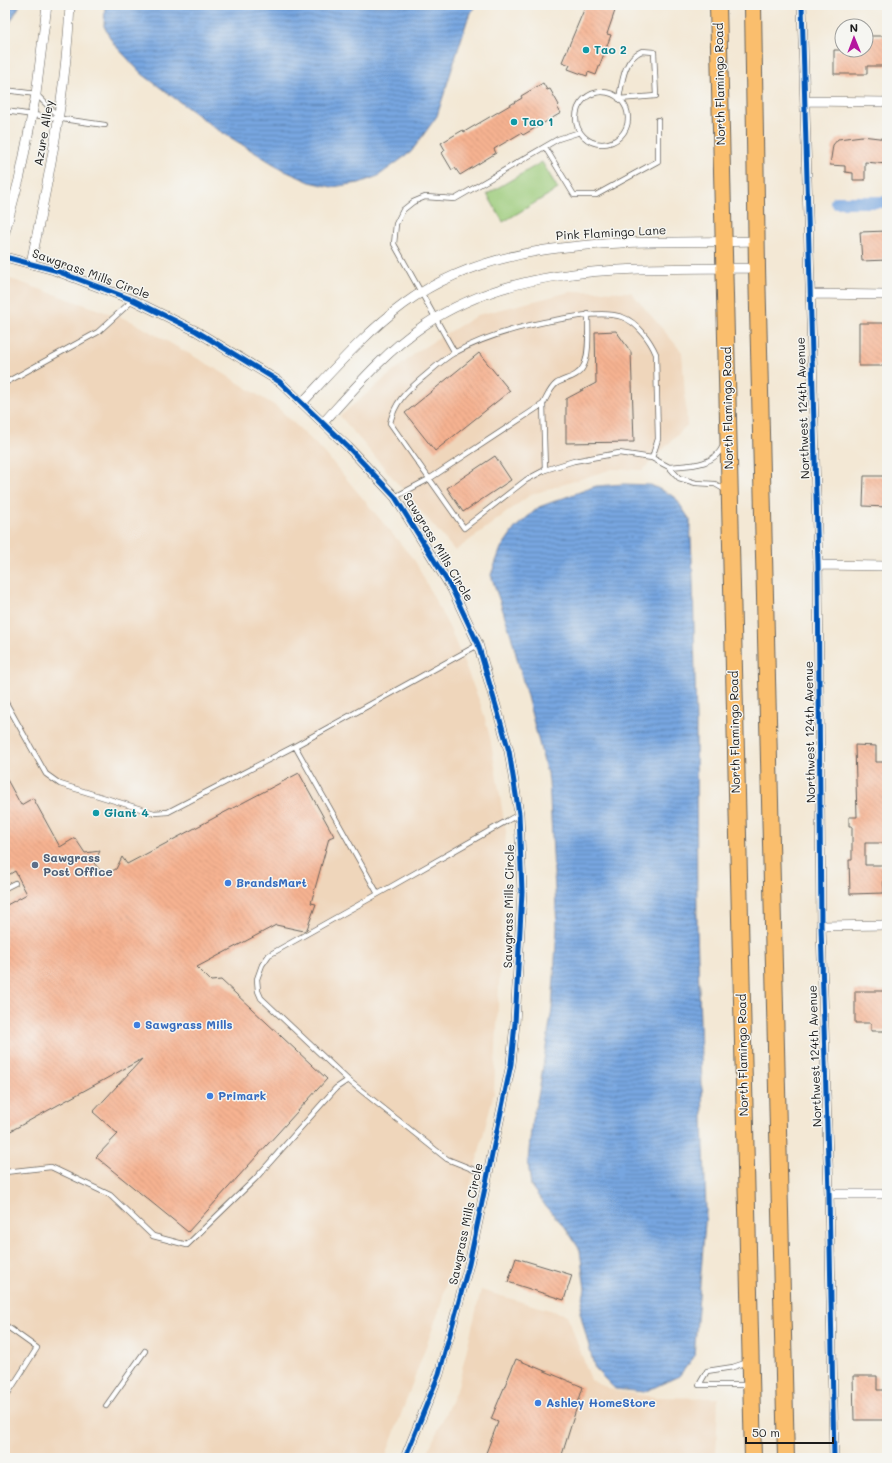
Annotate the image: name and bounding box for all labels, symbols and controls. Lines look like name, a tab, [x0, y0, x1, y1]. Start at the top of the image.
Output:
north arrow	[834, 18, 874, 58]
text: N	[850, 20, 858, 35]
street label: North Flamingo Road	[710, 22, 728, 146]
place label: Tao 2	[594, 41, 627, 57]
marker: Tao 2	[581, 45, 591, 55]
street label: Azure Alley	[29, 99, 57, 167]
place label: Tao 1	[522, 113, 553, 129]
marker: Tao 1	[509, 117, 519, 127]
street label: Pink Flamingo Lane	[555, 221, 667, 243]
street label: Sawgrass Mills Circle	[30, 244, 152, 302]
street label: Northwest 124th Avenue	[792, 337, 812, 479]
street label: North Flamingo Road	[718, 346, 736, 470]
street label: Sawgrass Mills Circle	[400, 489, 478, 604]
street label: Northwest 124th Avenue	[800, 661, 818, 803]
street label: North Flamingo Road	[725, 670, 743, 794]
place label: Giant 4	[104, 804, 149, 820]
marker: Giant 4	[91, 808, 101, 818]
street label: Sawgrass Mills Circle	[499, 844, 517, 968]
place label: Sawgrass Post Office	[43, 849, 113, 879]
marker: Sawgrass Post Office	[30, 860, 40, 870]
place label: BrandsMart	[236, 874, 307, 890]
marker: BrandsMart	[223, 878, 233, 888]
street label: Northwest 124th Avenue	[804, 985, 824, 1127]
street label: North Flamingo Road	[733, 993, 751, 1117]
place label: Sawgrass Mills	[145, 1016, 233, 1032]
marker: Sawgrass Mills	[132, 1020, 142, 1030]
place label: Primark	[218, 1087, 266, 1103]
marker: Primark	[205, 1091, 215, 1101]
street label: Sawgrass Mills Circle	[444, 1161, 486, 1286]
place label: Ashley HomeStore	[546, 1394, 656, 1410]
marker: Ashley HomeStore	[533, 1398, 543, 1408]
scale bar	[746, 1419, 833, 1445]
text: 50 m	[752, 1424, 780, 1440]

